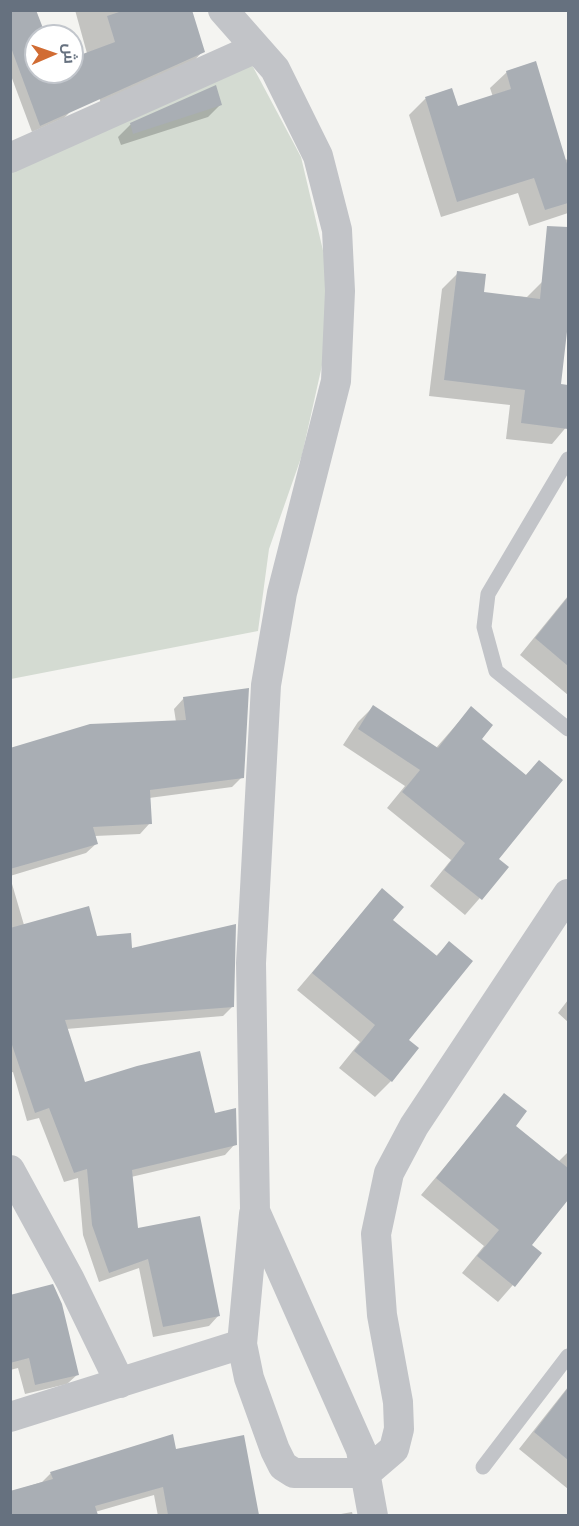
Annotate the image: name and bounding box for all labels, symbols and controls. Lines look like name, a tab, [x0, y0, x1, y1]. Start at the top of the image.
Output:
north arrow	[24, 24, 84, 84]
text: ش	[60, 43, 80, 64]

